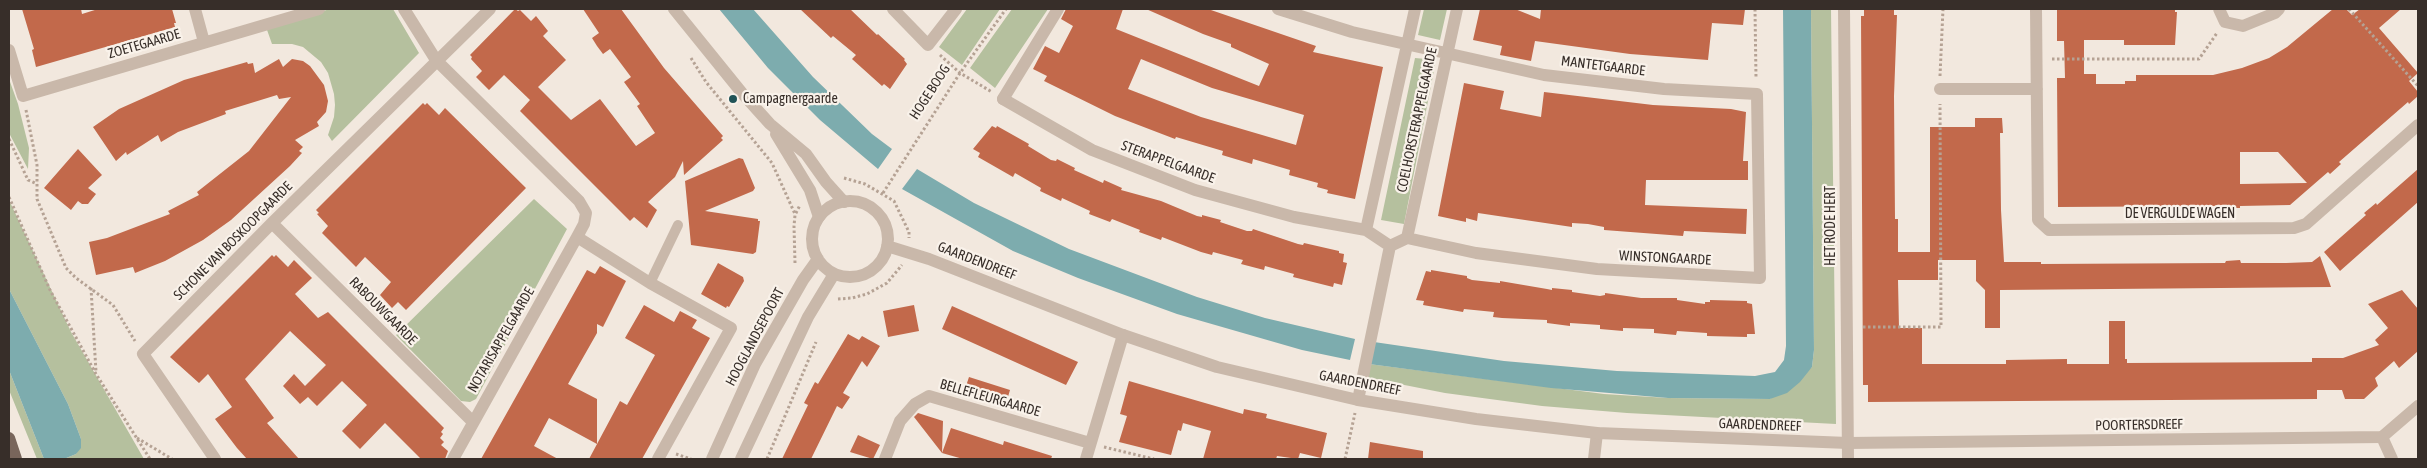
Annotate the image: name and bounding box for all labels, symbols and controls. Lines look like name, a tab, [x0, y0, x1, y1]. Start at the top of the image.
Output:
street label: ZOETEGAARDE	[106, 26, 182, 62]
street label: COELHORSTERAPPELGAARDE	[1393, 46, 1441, 194]
street label: MANTETGAARDE	[1560, 53, 1646, 79]
street label: HOGE BOOG	[906, 61, 954, 123]
place label: Campagnergaarde	[743, 91, 838, 107]
marker: Campagnergaarde	[727, 93, 739, 105]
street label: STERAPPELGAARDE	[1119, 137, 1217, 187]
street label: SCHONE VAN BOSKOOPGAARDE	[170, 178, 296, 304]
street label: HET RODE HERT	[1823, 186, 1839, 266]
street label: DE VERGULDE WAGEN	[2125, 206, 2235, 222]
street label: GAARDENDREEF	[935, 238, 1019, 284]
street label: WINSTONGAARDE	[1619, 247, 1711, 269]
street label: RABOUWGAARDE	[346, 274, 420, 348]
street label: NOTARISAPPELGAARDE	[464, 284, 538, 396]
street label: HOOGLANDSEPOORT	[722, 285, 788, 389]
street label: GAARDENDREEF	[1318, 367, 1402, 399]
street label: BELLEFLEURGAARDE	[938, 376, 1042, 420]
street label: GAARDENDREEF	[1718, 415, 1802, 435]
street label: POORTERSDREEF	[2095, 416, 2183, 434]

